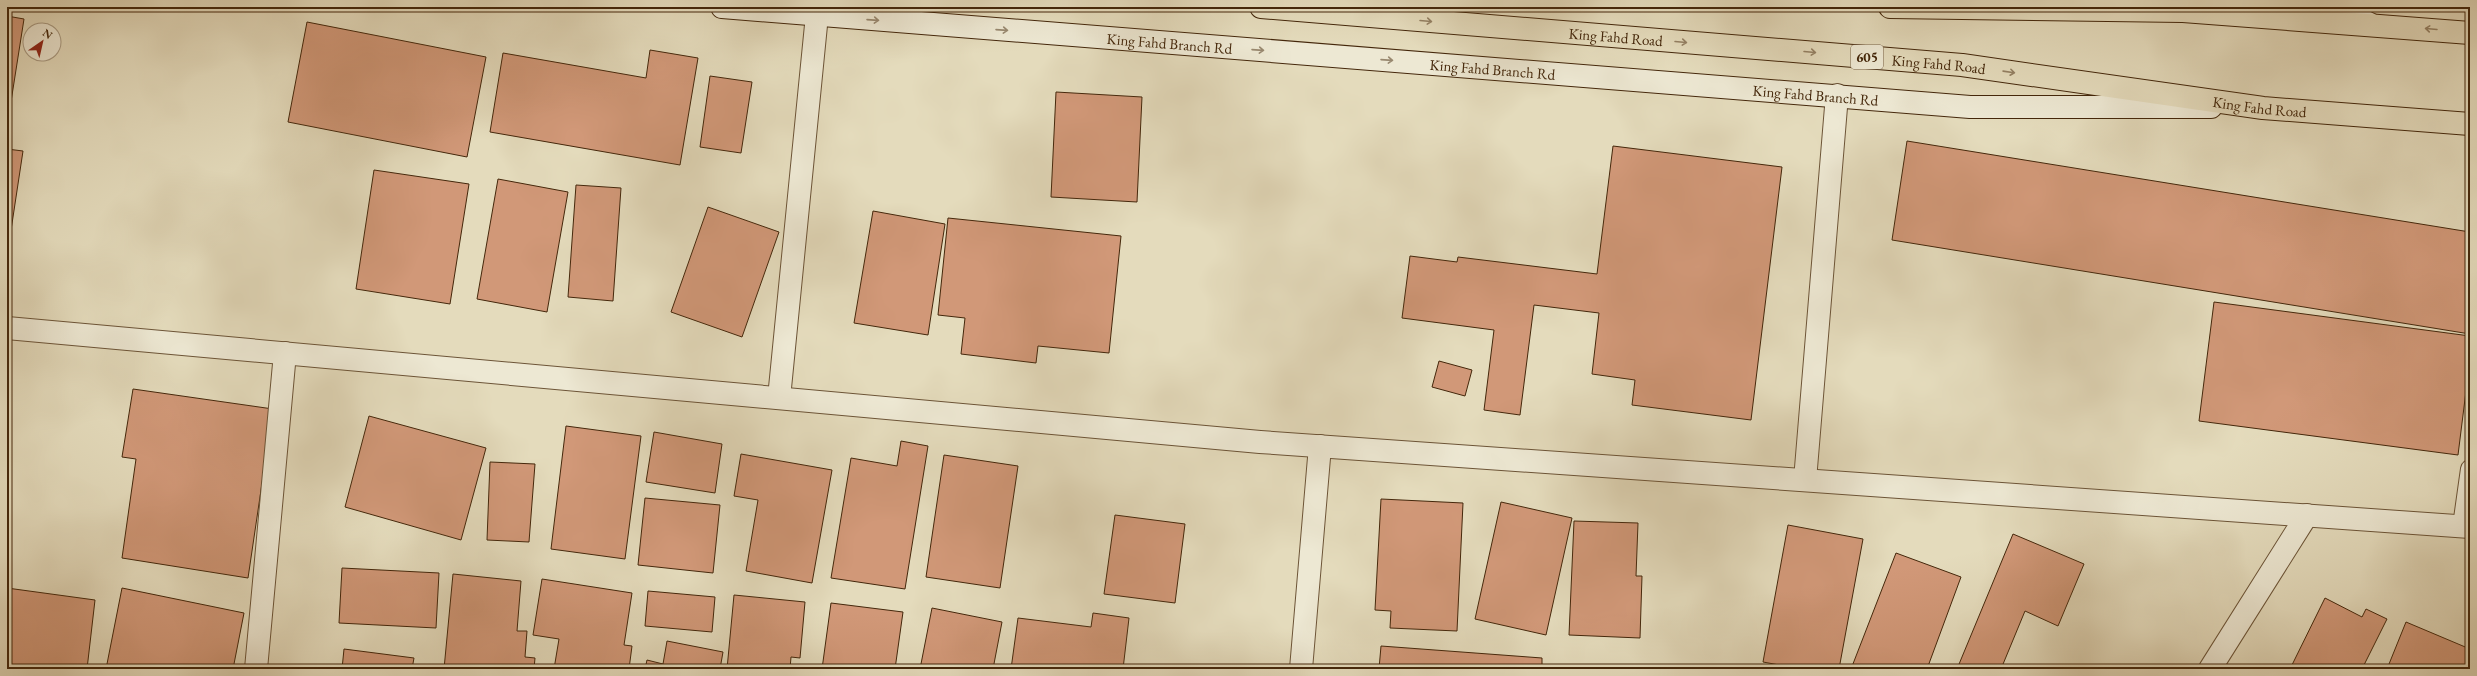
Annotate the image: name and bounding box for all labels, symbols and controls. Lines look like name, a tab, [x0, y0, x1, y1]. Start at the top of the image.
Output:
one-way arrow	[866, 16, 879, 23]
one-way arrow	[1419, 17, 1432, 24]
north arrow	[22, 22, 62, 62]
street label: King Fahd Road	[1568, 23, 1664, 50]
text: N	[40, 25, 55, 42]
one-way arrow	[995, 26, 1008, 33]
one-way arrow	[2425, 26, 2438, 33]
street label: King Fahd Branch Rd	[1106, 28, 1233, 57]
one-way arrow	[1674, 38, 1687, 45]
road number: 605	[1851, 45, 1883, 69]
one-way arrow	[1251, 46, 1264, 53]
one-way arrow	[1803, 49, 1816, 56]
street label: King Fahd Road	[1891, 50, 1987, 78]
street label: King Fahd Branch Rd	[1429, 54, 1556, 83]
one-way arrow	[1380, 56, 1393, 64]
one-way arrow	[2002, 68, 2015, 76]
street label: King Fahd Branch Rd	[1752, 80, 1879, 109]
street label: King Fahd Road	[2212, 91, 2308, 121]

